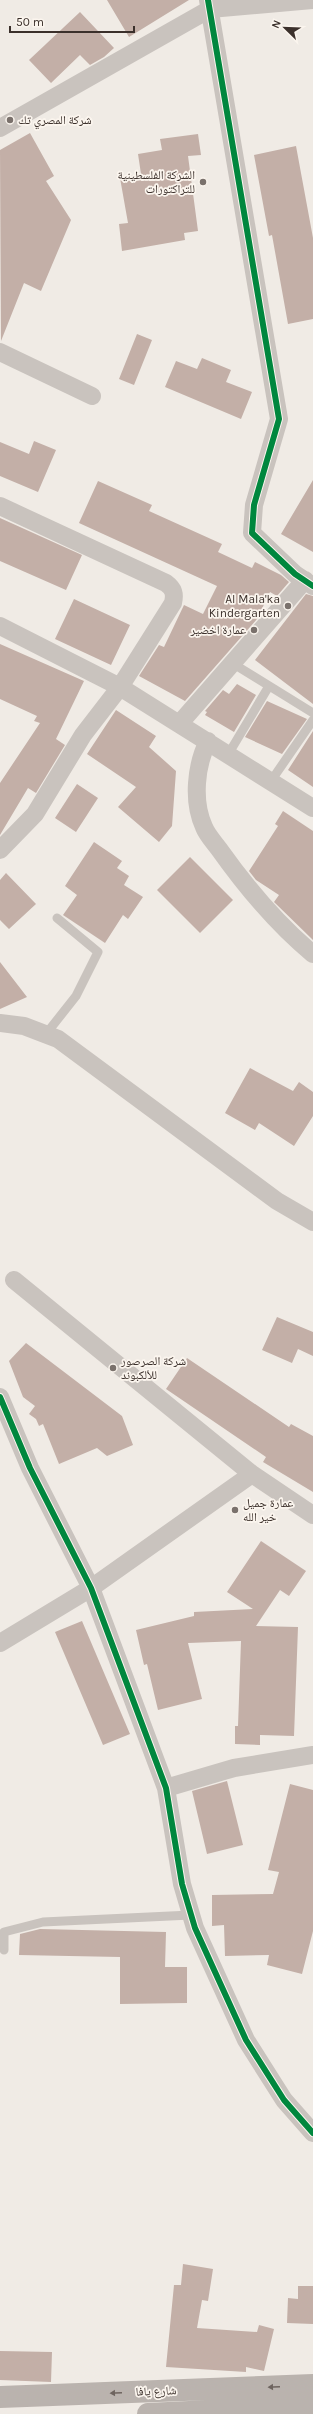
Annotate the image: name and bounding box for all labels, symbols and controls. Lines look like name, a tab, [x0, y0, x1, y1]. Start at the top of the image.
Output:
scale bar	[10, 8, 134, 34]
north arrow	[265, 8, 305, 48]
text: 50 m	[16, 15, 44, 29]
text: N	[269, 18, 284, 30]
place label: شركة المصري تك	[18, 113, 92, 130]
marker: شركة المصري تك	[5, 115, 15, 125]
place label: الشركة الفلسطينية للتراكتورات	[117, 168, 195, 196]
marker: الشركة الفلسطينية للتراكتورات	[198, 177, 208, 187]
place label: Al Mala'ka Kindergarten	[209, 592, 280, 620]
marker: Al Mala'ka Kindergarten	[283, 601, 293, 611]
place label: عمارة اخضير	[190, 623, 246, 637]
marker: عمارة اخضير	[249, 625, 259, 635]
place label: شركة الصرصور للألكبوند	[120, 1354, 186, 1382]
marker: شركة الصرصور للألكبوند	[108, 1363, 118, 1373]
place label: عمارة جميل خير الله	[243, 1496, 293, 1524]
marker: عمارة جميل خير الله	[230, 1505, 240, 1515]
street label: شارع يافا	[135, 2383, 177, 2400]
one-way arrow	[267, 2384, 280, 2390]
one-way arrow	[110, 2389, 122, 2396]

